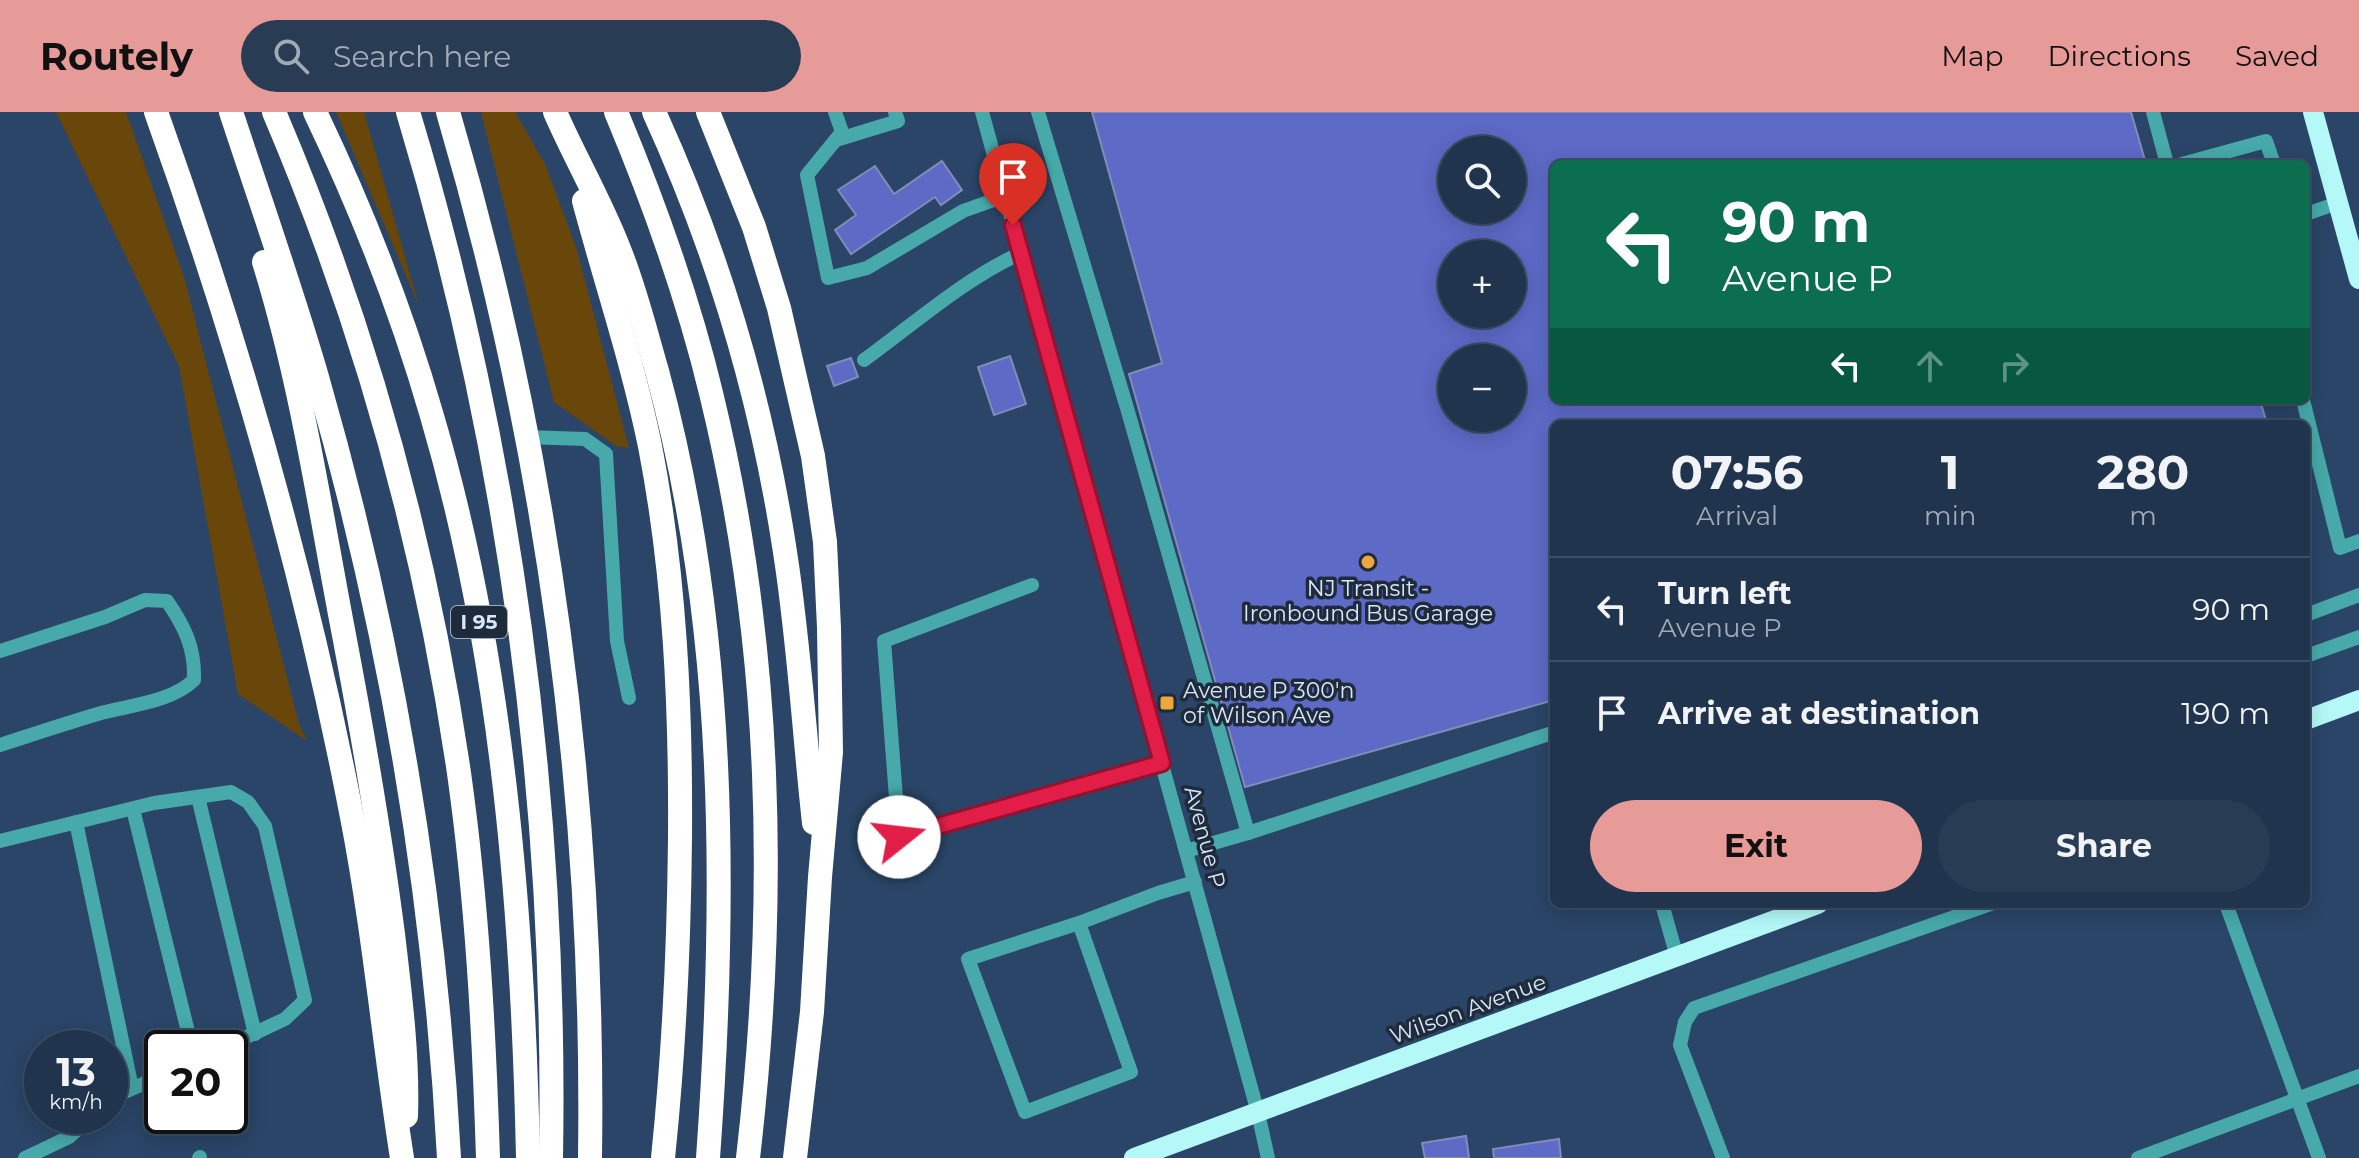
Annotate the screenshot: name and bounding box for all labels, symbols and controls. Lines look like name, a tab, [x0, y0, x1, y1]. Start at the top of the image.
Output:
search box	[241, 20, 801, 92]
text: Routely	[40, 33, 193, 80]
icon: search	[269, 34, 313, 78]
text: Search here	[333, 38, 511, 75]
text: Map	[1941, 39, 2003, 73]
text: Directions	[2047, 39, 2191, 73]
text: Saved	[2235, 39, 2319, 73]
map controls	[1438, 136, 1526, 432]
button: search	[1438, 136, 1526, 224]
pin	[979, 143, 1047, 225]
icon: arrive	[991, 155, 1035, 199]
text: 90 m	[1722, 188, 1870, 256]
icon: left	[1590, 192, 1694, 296]
button: +	[1438, 240, 1526, 328]
text: Avenue P	[1722, 256, 1893, 300]
button: −	[1438, 344, 1526, 432]
icon: left	[1824, 344, 1868, 388]
icon: ahead	[1908, 344, 1952, 388]
icon: right	[1992, 344, 2036, 388]
text: 07:56	[1671, 443, 1804, 501]
text: 1	[1941, 443, 1960, 501]
text: 280	[2097, 443, 2189, 501]
text: Arrival	[1696, 500, 1778, 532]
text: min	[1924, 500, 1976, 532]
text: m	[2129, 500, 2157, 532]
marker: NJ Transit - Ironbound Bus Garage	[1359, 553, 1377, 571]
place label: NJ Transit - Ironbound Bus Garage	[1243, 575, 1493, 627]
text: Turn left	[1658, 575, 1791, 612]
icon: left	[1590, 587, 1634, 631]
text: 90 m	[2192, 591, 2270, 628]
road number: I 95	[451, 606, 507, 638]
text: Avenue P	[1658, 612, 1782, 644]
place label: Avenue P 300'n of Wilson Ave	[1183, 677, 1354, 729]
icon: arrive	[1590, 691, 1634, 735]
marker: Avenue P 300'n of Wilson Ave	[1158, 694, 1176, 712]
text: Arrive at destination	[1658, 695, 1980, 732]
text: 190 m	[2181, 695, 2270, 732]
street label: Avenue P	[1178, 783, 1232, 891]
position arrow	[857, 795, 941, 879]
button: Exit	[1590, 800, 1922, 892]
button: Share	[1938, 800, 2270, 892]
street label: Wilson Avenue	[1386, 968, 1550, 1050]
speed limit sign: 20	[144, 1030, 248, 1134]
text: 13	[56, 1047, 96, 1096]
text: km/h	[49, 1090, 103, 1114]

